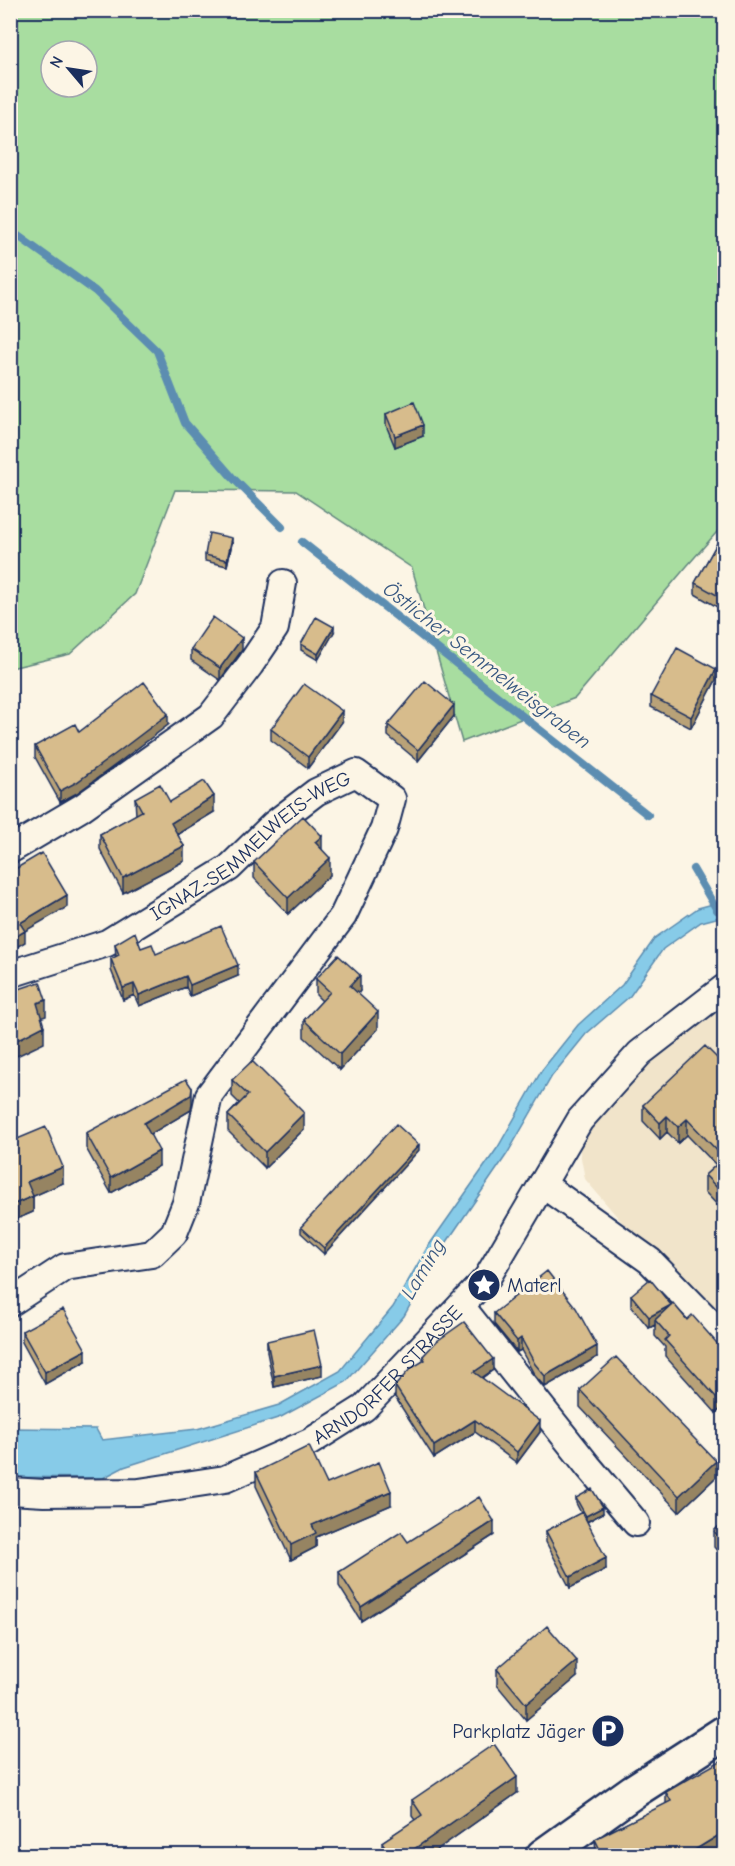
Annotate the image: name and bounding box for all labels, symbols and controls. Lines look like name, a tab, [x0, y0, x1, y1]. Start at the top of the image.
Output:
north arrow	[39, 39, 99, 99]
text: N	[46, 53, 67, 71]
water label: Östlicher Semmelweisgraben	[378, 576, 596, 754]
street label: IGNAZ-SEMMELWEIS-WEG	[146, 766, 354, 925]
water label: Laming	[396, 1235, 450, 1303]
place icon: Materl	[466, 1267, 502, 1303]
place label: Materl	[507, 1274, 562, 1297]
street label: ARNDORFER STRASSE	[309, 1300, 467, 1449]
parking icon: Parkplatz Jäger	[590, 1713, 626, 1749]
place label: Parkplatz Jäger	[452, 1720, 585, 1743]

